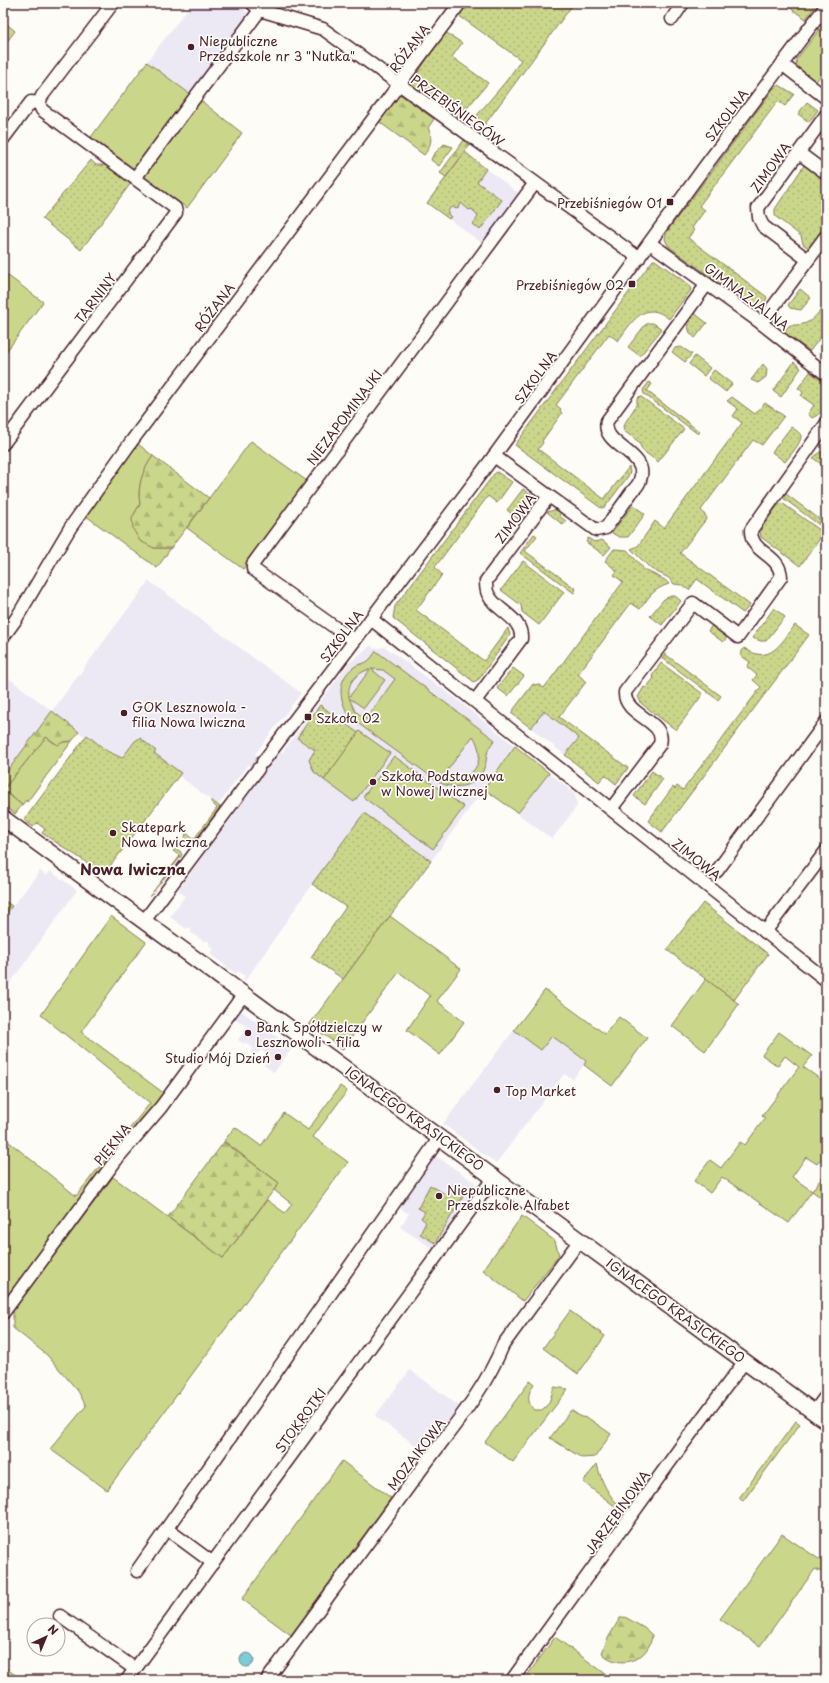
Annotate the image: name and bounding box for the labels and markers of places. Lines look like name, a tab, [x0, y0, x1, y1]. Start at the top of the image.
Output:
place label: Niepubliczne Przedszkole nr 3 "Nutka"	[199, 31, 355, 65]
marker: Niepubliczne Przedszkole nr 3 "Nutka"	[186, 42, 196, 52]
place label: Przebiśniegów 01	[557, 193, 662, 212]
marker: Przebiśniegów 01	[665, 197, 675, 207]
place label: Przebiśniegów 02	[516, 275, 624, 294]
marker: Przebiśniegów 02	[627, 279, 637, 289]
place label: GOK Lesznowola - filia Nowa Iwiczna	[132, 697, 247, 731]
marker: GOK Lesznowola - filia Nowa Iwiczna	[119, 708, 129, 718]
place label: Szkoła 02	[316, 708, 380, 727]
marker: Szkoła 02	[303, 712, 313, 722]
place label: Szkoła Podstawowa w Nowej Iwicznej	[381, 766, 505, 800]
marker: Szkoła Podstawowa w Nowej Iwicznej	[368, 777, 378, 787]
place label: Skatepark Nowa Iwiczna	[121, 817, 208, 851]
marker: Skatepark Nowa Iwiczna	[108, 828, 118, 838]
place label: Bank Spółdzielczy w Lesznowoli - filia	[256, 1017, 382, 1051]
marker: Bank Spółdzielczy w Lesznowoli - filia	[243, 1028, 253, 1038]
place label: Studio Mój Dzień	[165, 1048, 270, 1067]
marker: Studio Mój Dzień	[273, 1052, 283, 1062]
place label: Top Market	[505, 1081, 576, 1100]
marker: Top Market	[492, 1085, 502, 1095]
place label: Niepubliczne Przedszkole Alfabet	[447, 1180, 570, 1214]
marker: Niepubliczne Przedszkole Alfabet	[434, 1191, 444, 1201]

